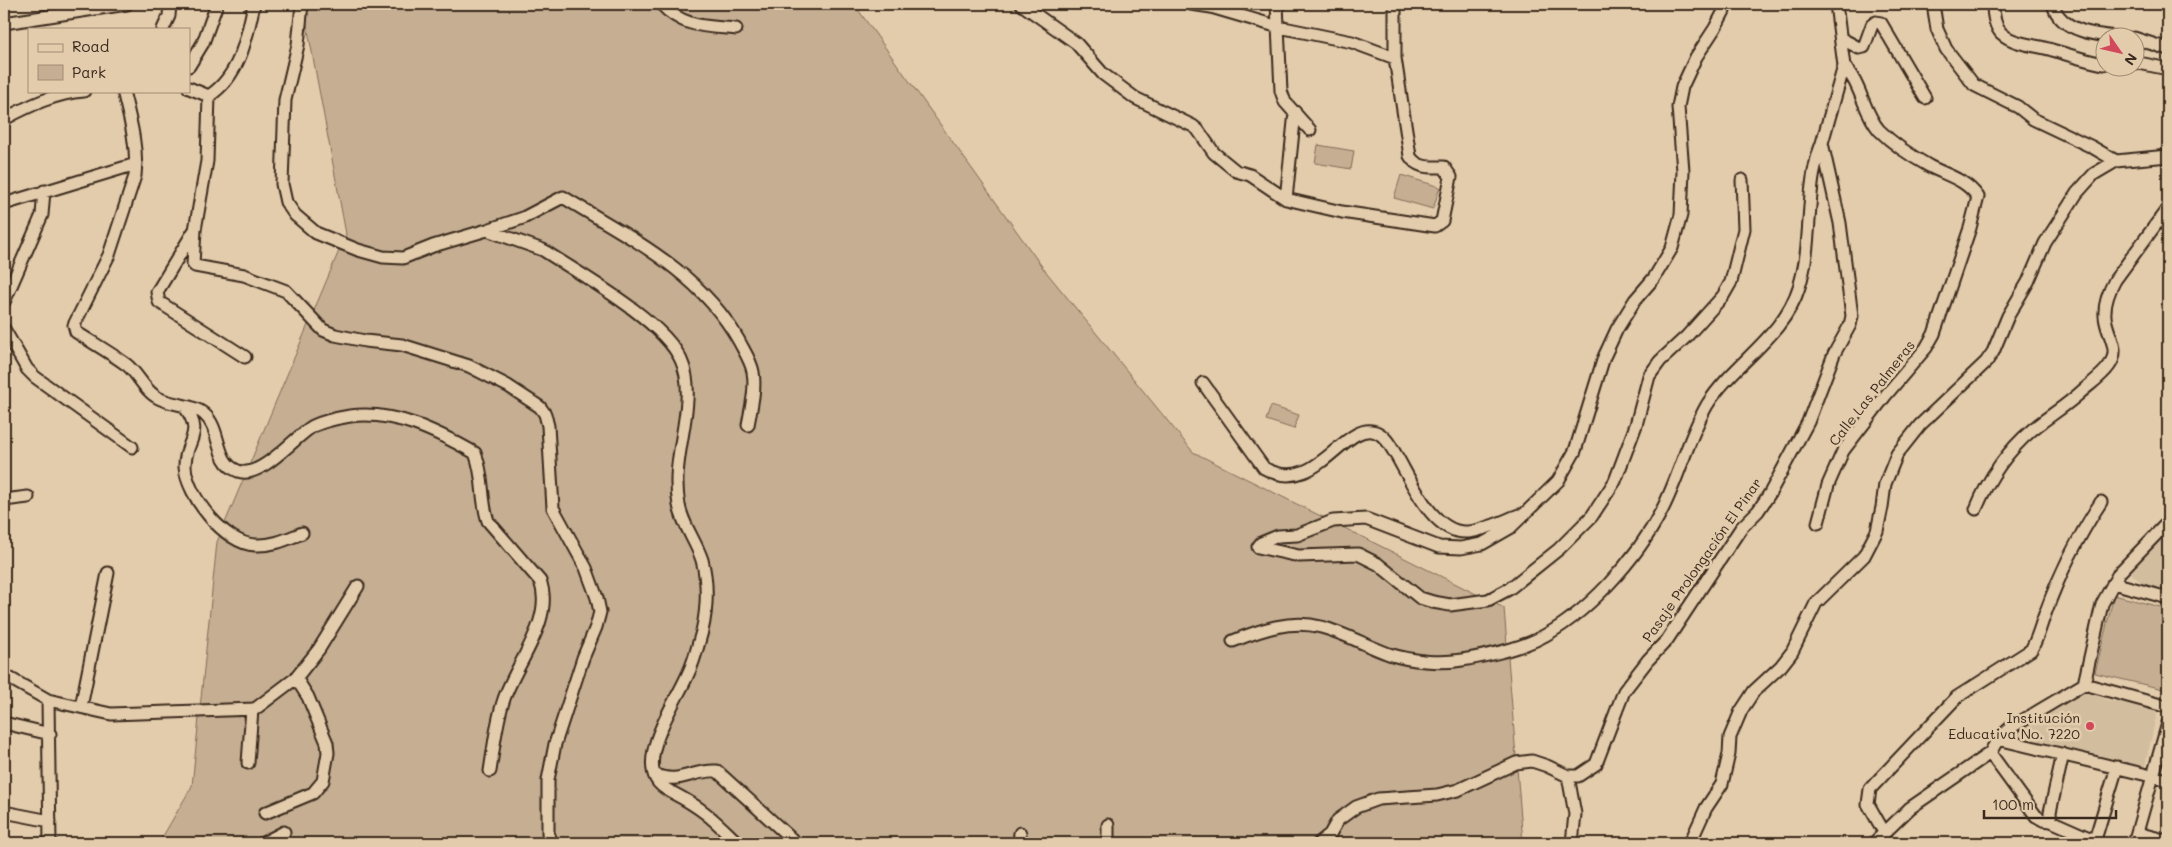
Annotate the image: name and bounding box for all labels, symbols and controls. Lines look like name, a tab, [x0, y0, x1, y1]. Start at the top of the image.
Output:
legend	[28, 28, 190, 92]
north arrow	[2094, 28, 2144, 78]
text: Road	[72, 36, 109, 56]
text: N	[2120, 50, 2142, 69]
text: Park	[72, 62, 106, 82]
street label: Calle Las Palmeras	[1824, 336, 1919, 450]
street label: Pasaje Prolongación El Pinar	[1637, 474, 1766, 646]
place label: Institución Educativa No. 7220	[1948, 708, 2080, 743]
marker: Institución Educativa No. 7220	[2084, 720, 2096, 732]
scale bar	[1984, 787, 2117, 819]
text: 100 m	[1992, 794, 2034, 814]

